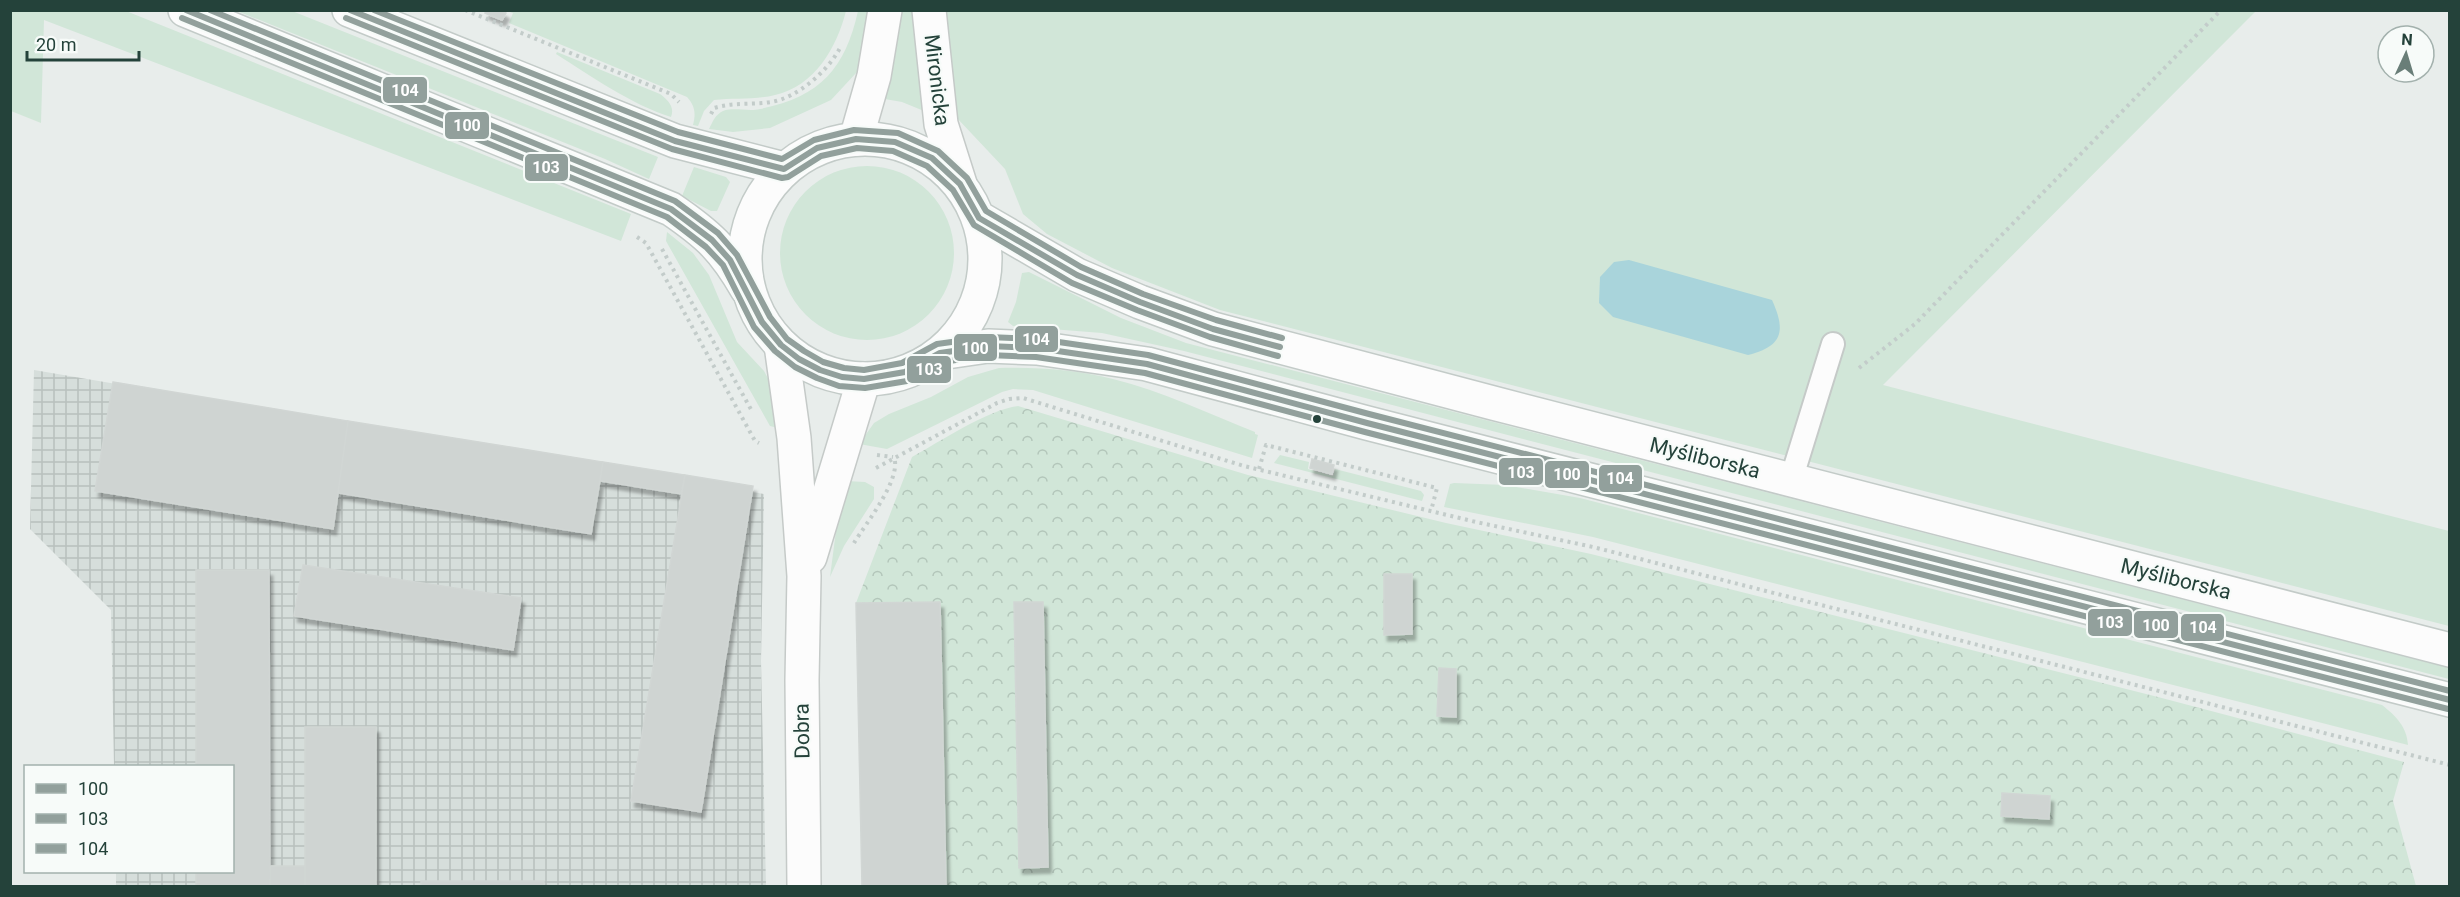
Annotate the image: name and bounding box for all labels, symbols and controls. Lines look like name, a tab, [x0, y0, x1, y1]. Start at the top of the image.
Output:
scale bar	[27, 24, 140, 62]
north arrow	[2376, 24, 2436, 84]
text: N	[2401, 30, 2413, 49]
street label: Mironicka	[919, 33, 955, 127]
text: 20 m	[36, 34, 76, 55]
line badge: 104	[382, 76, 428, 104]
text: 104	[391, 81, 419, 100]
line badge: 100	[444, 111, 490, 140]
text: 100	[453, 116, 481, 135]
line badge: 103	[524, 153, 569, 182]
text: 103	[532, 158, 560, 177]
line badge: 104	[1014, 325, 1059, 353]
text: 104	[1022, 330, 1050, 349]
line badge: 100	[953, 333, 998, 362]
text: 100	[961, 339, 989, 358]
line badge: 103	[906, 355, 952, 384]
text: 103	[915, 360, 943, 379]
unlabelled marker	[1311, 413, 1323, 425]
street label: Myśliborska	[1647, 433, 1763, 483]
line badge: 103	[1498, 457, 1544, 486]
line badge: 100	[1544, 460, 1590, 489]
text: 103	[1507, 463, 1535, 482]
line badge: 104	[1598, 464, 1643, 493]
text: 100	[1553, 465, 1581, 484]
text: 104	[1606, 469, 1634, 488]
street label: Myśliborska	[2118, 554, 2234, 604]
line badge: 103	[2087, 608, 2133, 637]
line badge: 100	[2133, 610, 2179, 639]
text: 103	[2096, 613, 2124, 632]
line badge: 104	[2180, 613, 2225, 642]
text: 100	[2142, 616, 2170, 635]
text: 104	[2189, 618, 2217, 637]
street label: Dobra	[790, 703, 814, 759]
legend	[24, 765, 234, 873]
text: 100	[78, 778, 108, 799]
text: 103	[78, 808, 108, 829]
text: 104	[78, 838, 108, 859]

